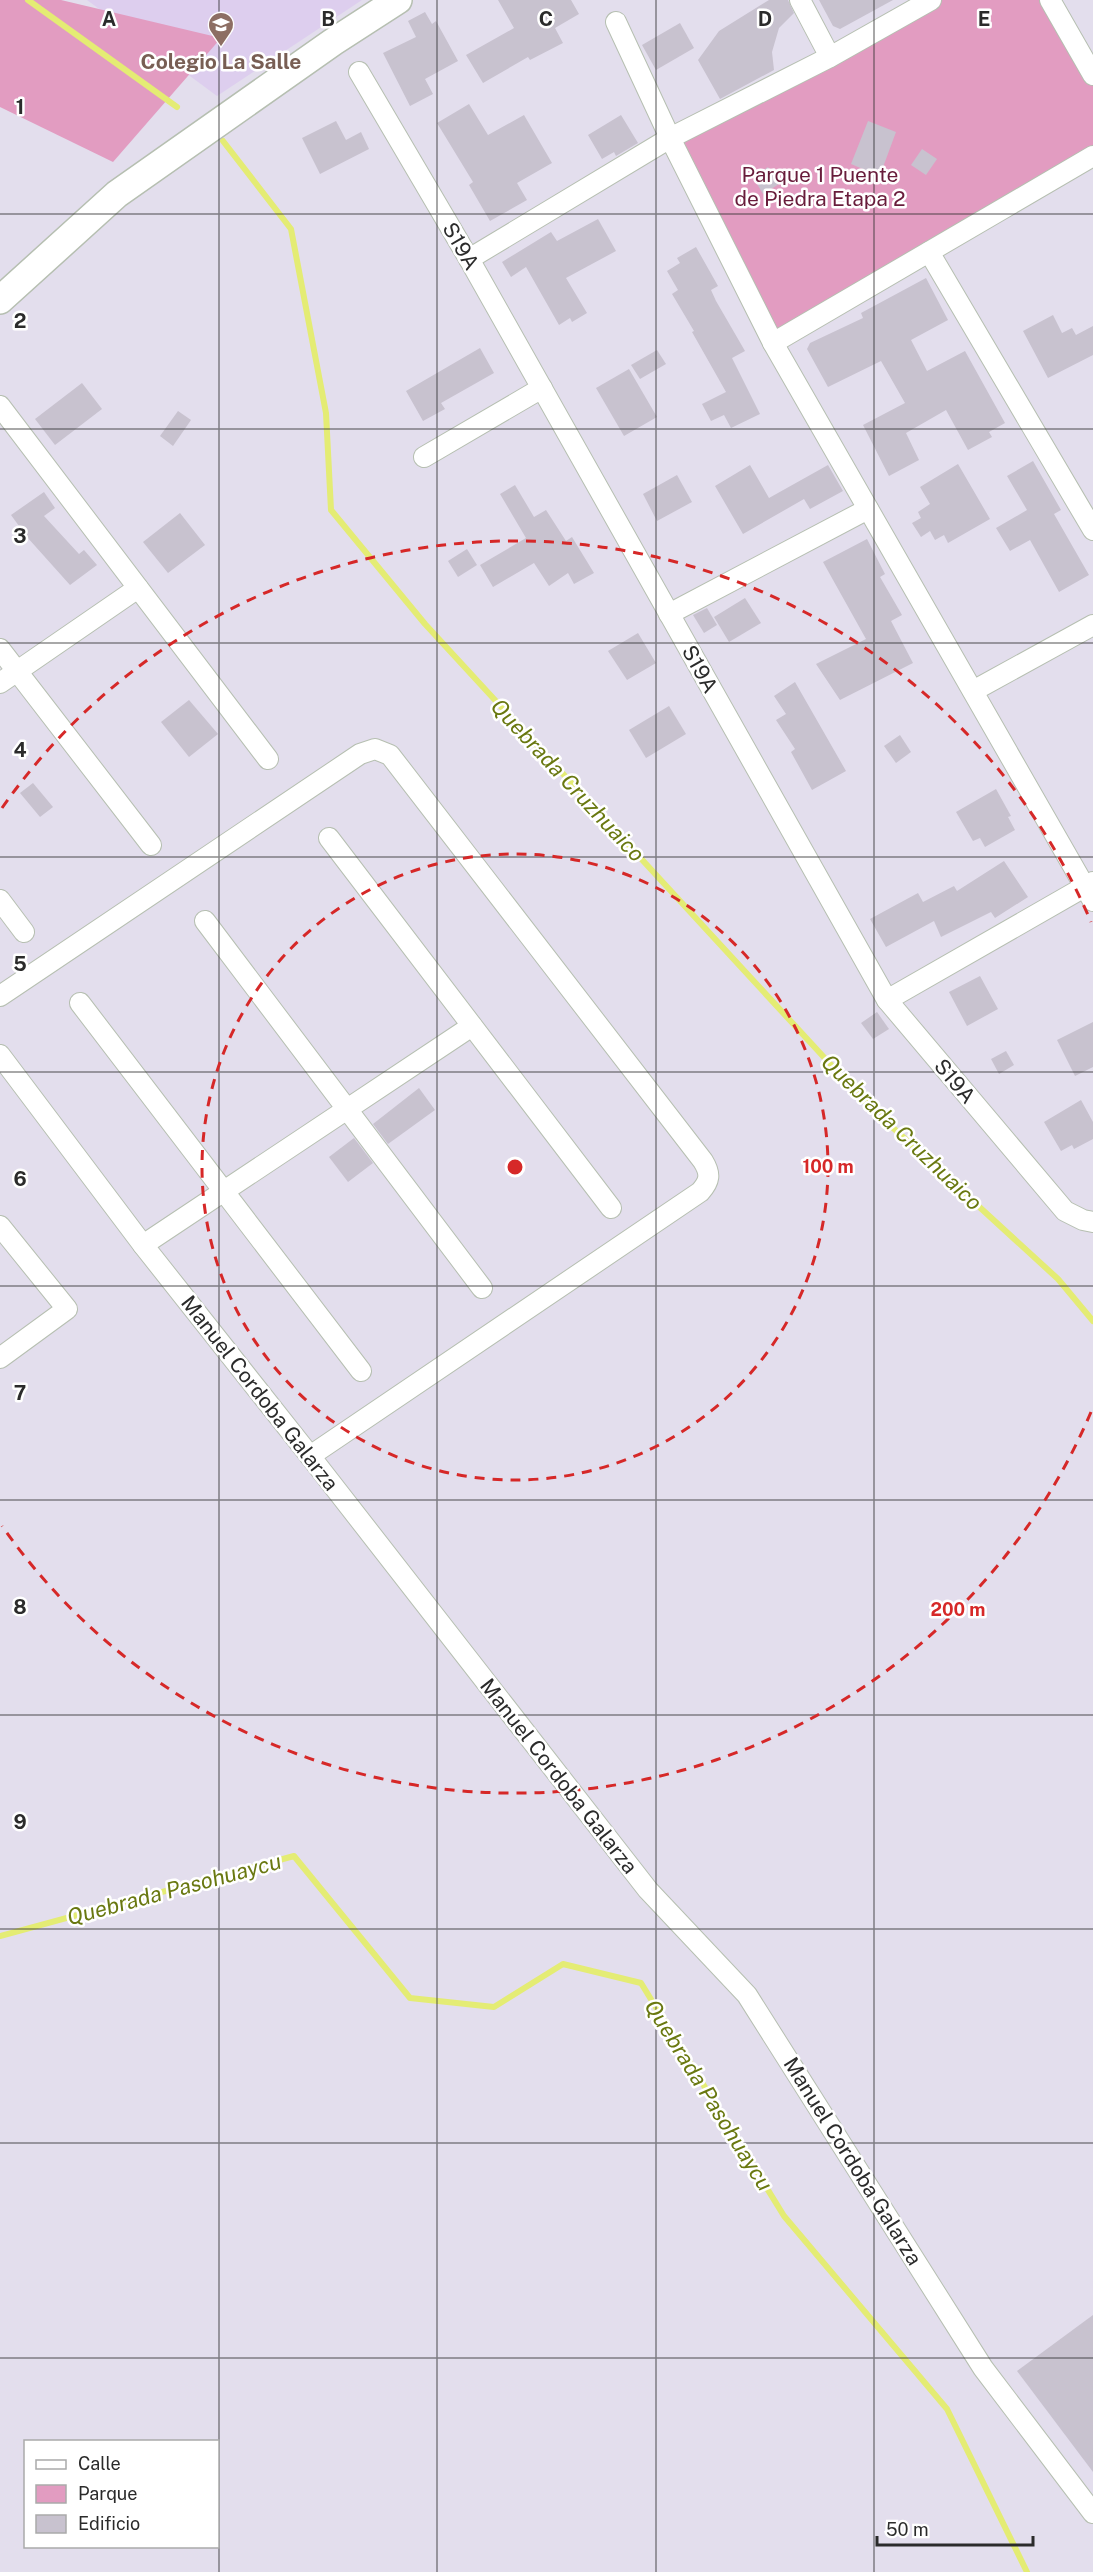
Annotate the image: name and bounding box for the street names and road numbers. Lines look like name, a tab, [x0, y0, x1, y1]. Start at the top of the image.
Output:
street label: S19A	[438, 218, 485, 274]
street label: S19A	[677, 641, 723, 697]
street label: S19A	[929, 1054, 981, 1108]
street label: Manuel Cordoba Galarza	[176, 1290, 344, 1496]
street label: Manuel Cordoba Galarza	[475, 1673, 643, 1879]
street label: Manuel Cordoba Galarza	[779, 2052, 927, 2270]

